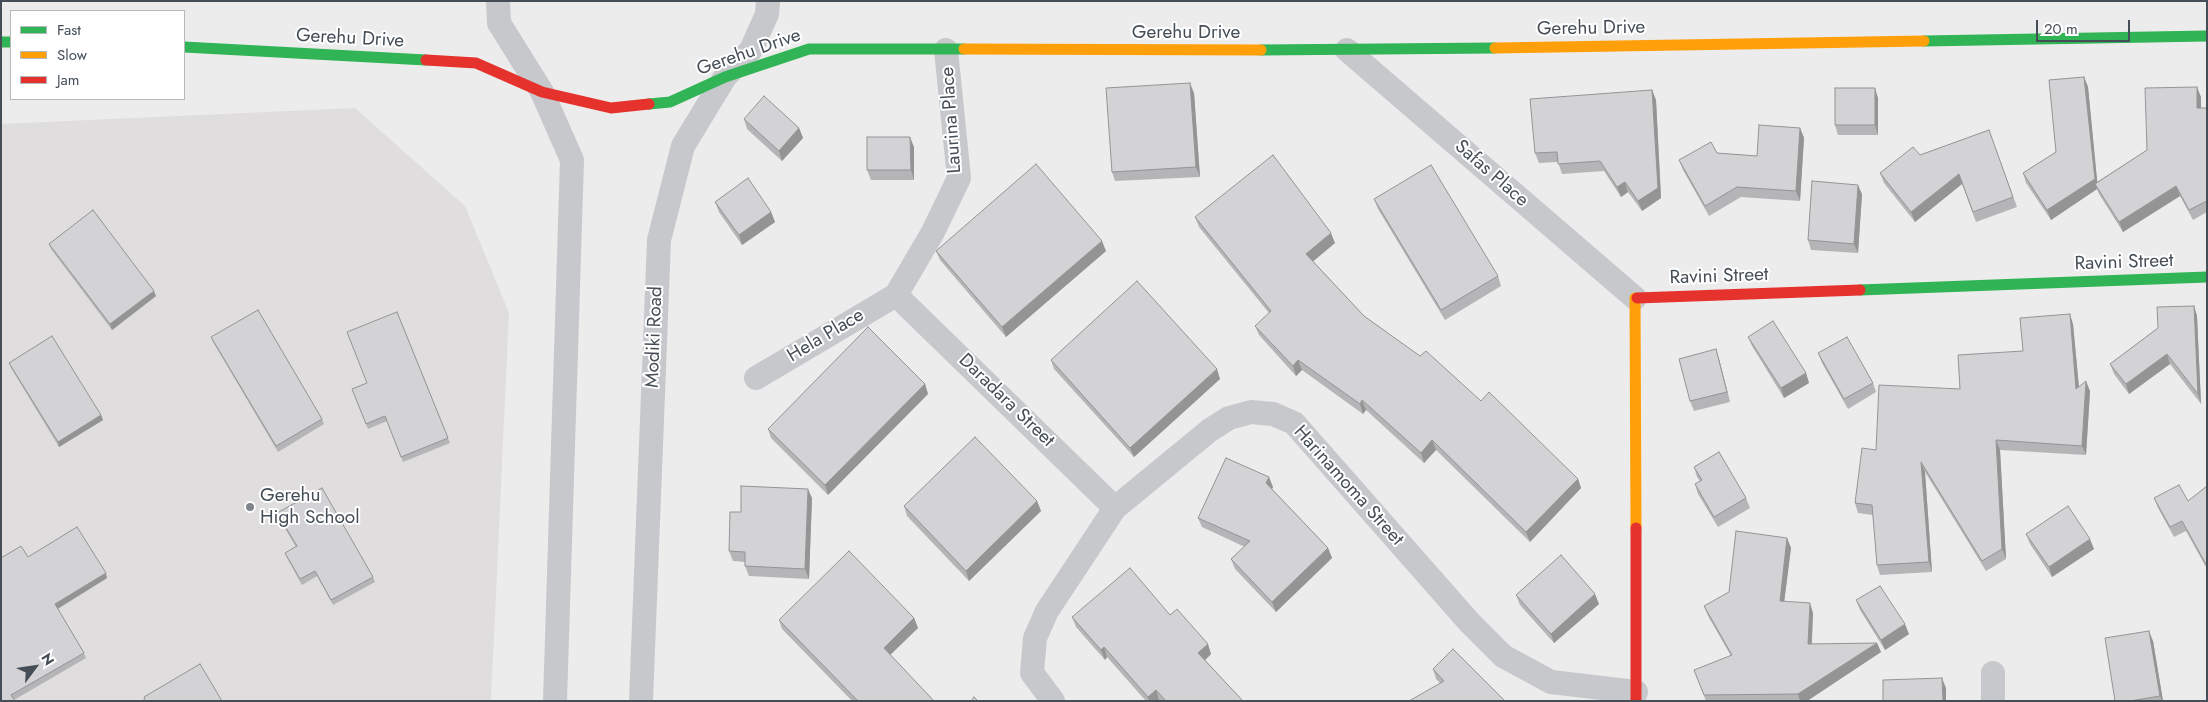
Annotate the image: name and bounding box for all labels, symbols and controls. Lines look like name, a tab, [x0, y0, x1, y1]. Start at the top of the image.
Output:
legend	[10, 10, 185, 100]
scale bar	[2038, 10, 2132, 42]
street label: Gerehu Drive	[1537, 17, 1645, 41]
text: 20 m	[2044, 18, 2078, 40]
text: Fast	[57, 19, 81, 41]
street label: Gerehu Drive	[1132, 22, 1240, 44]
street label: Gerehu Drive	[295, 25, 405, 53]
street label: Gerehu Drive	[694, 25, 804, 81]
text: Slow	[57, 44, 87, 66]
street label: Laurina Place	[937, 66, 967, 174]
text: Jam	[57, 69, 80, 91]
street label: Safas Place	[1449, 136, 1533, 212]
street label: Ravini Street	[2074, 250, 2174, 276]
street label: Ravini Street	[1669, 264, 1769, 290]
street label: Modiki Road	[642, 286, 668, 388]
street label: Hela Place	[784, 304, 868, 368]
street label: Daradara Street	[953, 350, 1059, 452]
street label: Harinamoma Street	[1288, 421, 1408, 551]
place label: Gerehu High School	[260, 485, 360, 529]
marker: Gerehu High School	[244, 501, 256, 513]
north arrow	[10, 642, 60, 692]
text: N	[36, 649, 59, 669]

